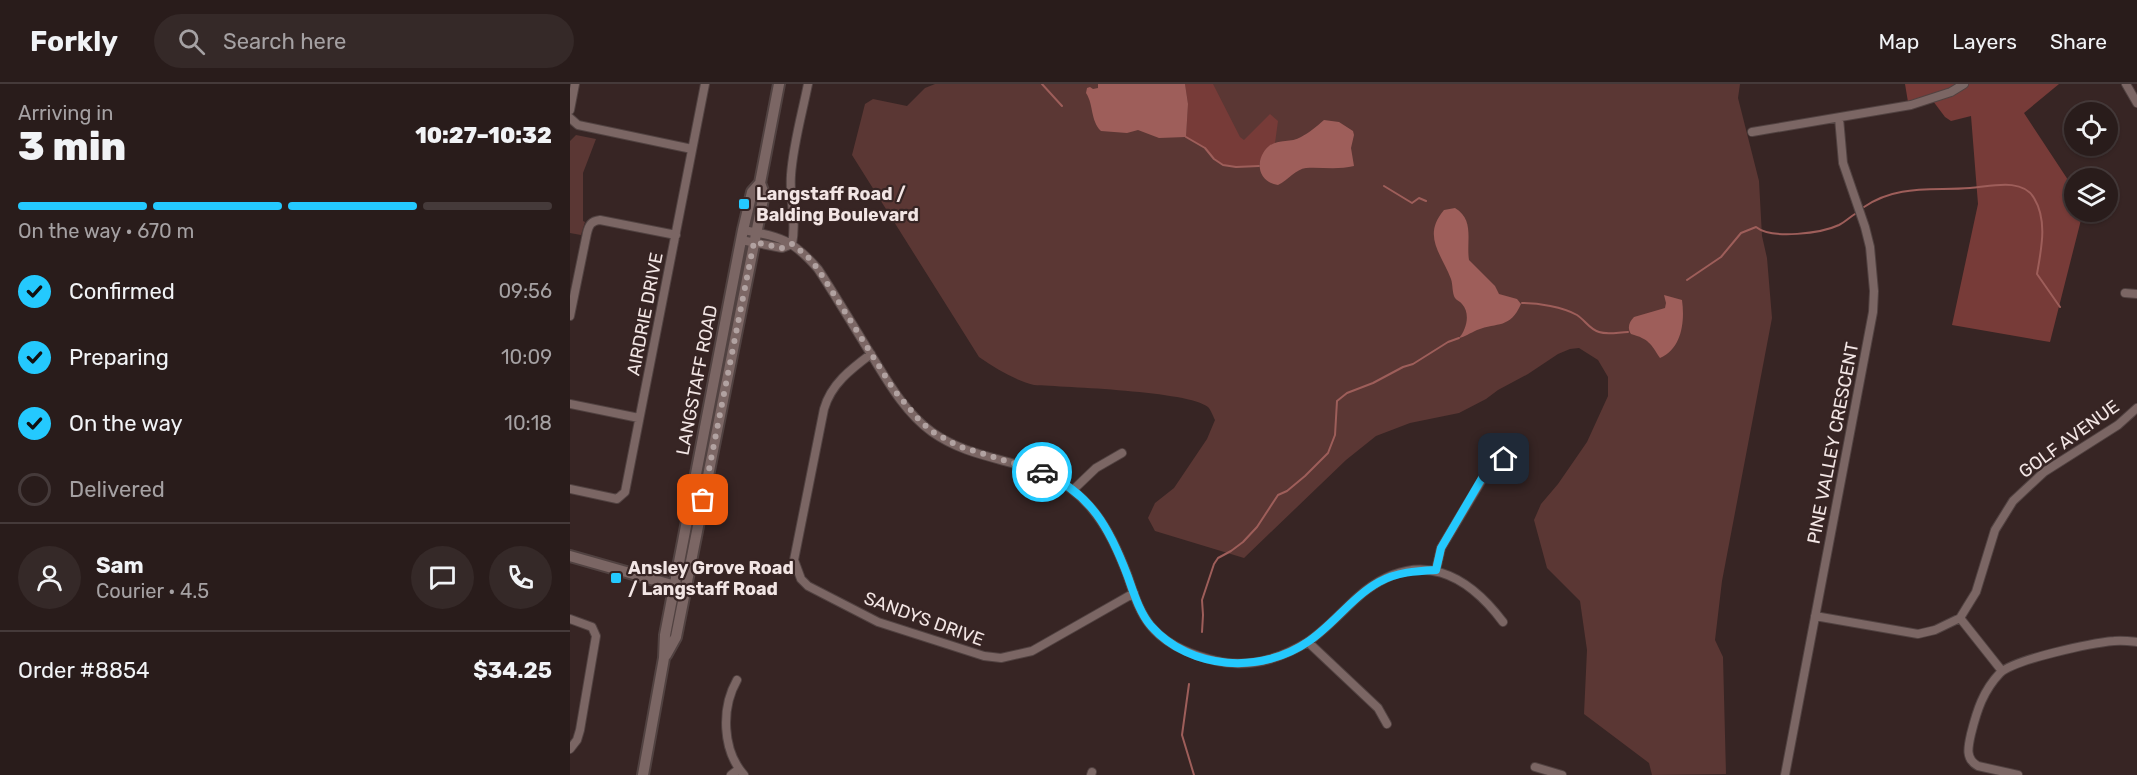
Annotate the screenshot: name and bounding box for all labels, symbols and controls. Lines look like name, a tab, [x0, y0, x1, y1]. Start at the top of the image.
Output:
search box	[154, 14, 574, 68]
text: Forkly	[30, 25, 118, 58]
icon: search	[175, 25, 208, 58]
text: Search here	[223, 28, 346, 55]
text: Map	[1878, 29, 1919, 54]
text: Layers	[1952, 29, 2017, 54]
text: Share	[2050, 29, 2107, 54]
text: Arriving in	[18, 101, 113, 125]
map controls	[2064, 102, 2118, 222]
button: locate	[2064, 102, 2118, 156]
text: 10:27–10:32	[415, 122, 552, 149]
text: 3 min	[18, 124, 126, 170]
button: layers	[2064, 168, 2118, 222]
place label: Langstaff Road / Balding Boulevard	[756, 183, 919, 226]
marker: Langstaff Road / Balding Boulevard	[737, 197, 751, 211]
text: On the way · 670 m	[18, 219, 194, 243]
street label: AIRDRIE DRIVE	[622, 251, 668, 377]
icon: check	[18, 275, 51, 308]
text: Confirmed	[69, 278, 175, 305]
text: 09:56	[498, 279, 552, 303]
street label: LANGSTAFF ROAD	[672, 303, 722, 457]
street label: PINE VALLEY CRESCENT	[1803, 340, 1863, 546]
icon: check	[18, 341, 51, 374]
text: Preparing	[69, 344, 169, 371]
text: 10:09	[501, 345, 552, 369]
street label: GOLF AVENUE	[2015, 395, 2123, 483]
icon: check	[18, 407, 51, 440]
text: On the way	[69, 410, 183, 437]
text: 10:18	[504, 411, 552, 435]
pin	[1478, 433, 1529, 484]
courier	[1012, 442, 1072, 502]
icon: home	[1487, 442, 1520, 475]
icon: car	[1026, 456, 1059, 489]
pin	[677, 474, 728, 525]
text: Delivered	[69, 476, 165, 503]
icon: bag	[686, 483, 719, 516]
button: person	[18, 546, 81, 609]
button: chat	[411, 546, 474, 609]
button: phone	[489, 546, 552, 609]
text: Sam	[96, 552, 144, 579]
place label: Ansley Grove Road / Langstaff Road	[628, 557, 794, 600]
marker: Ansley Grove Road / Langstaff Road	[609, 571, 623, 585]
text: Courier · 4.5	[96, 579, 209, 603]
street label: SANDYS DRIVE	[861, 587, 987, 651]
text: Order #8854	[18, 657, 150, 684]
text: $34.25	[473, 657, 552, 684]

